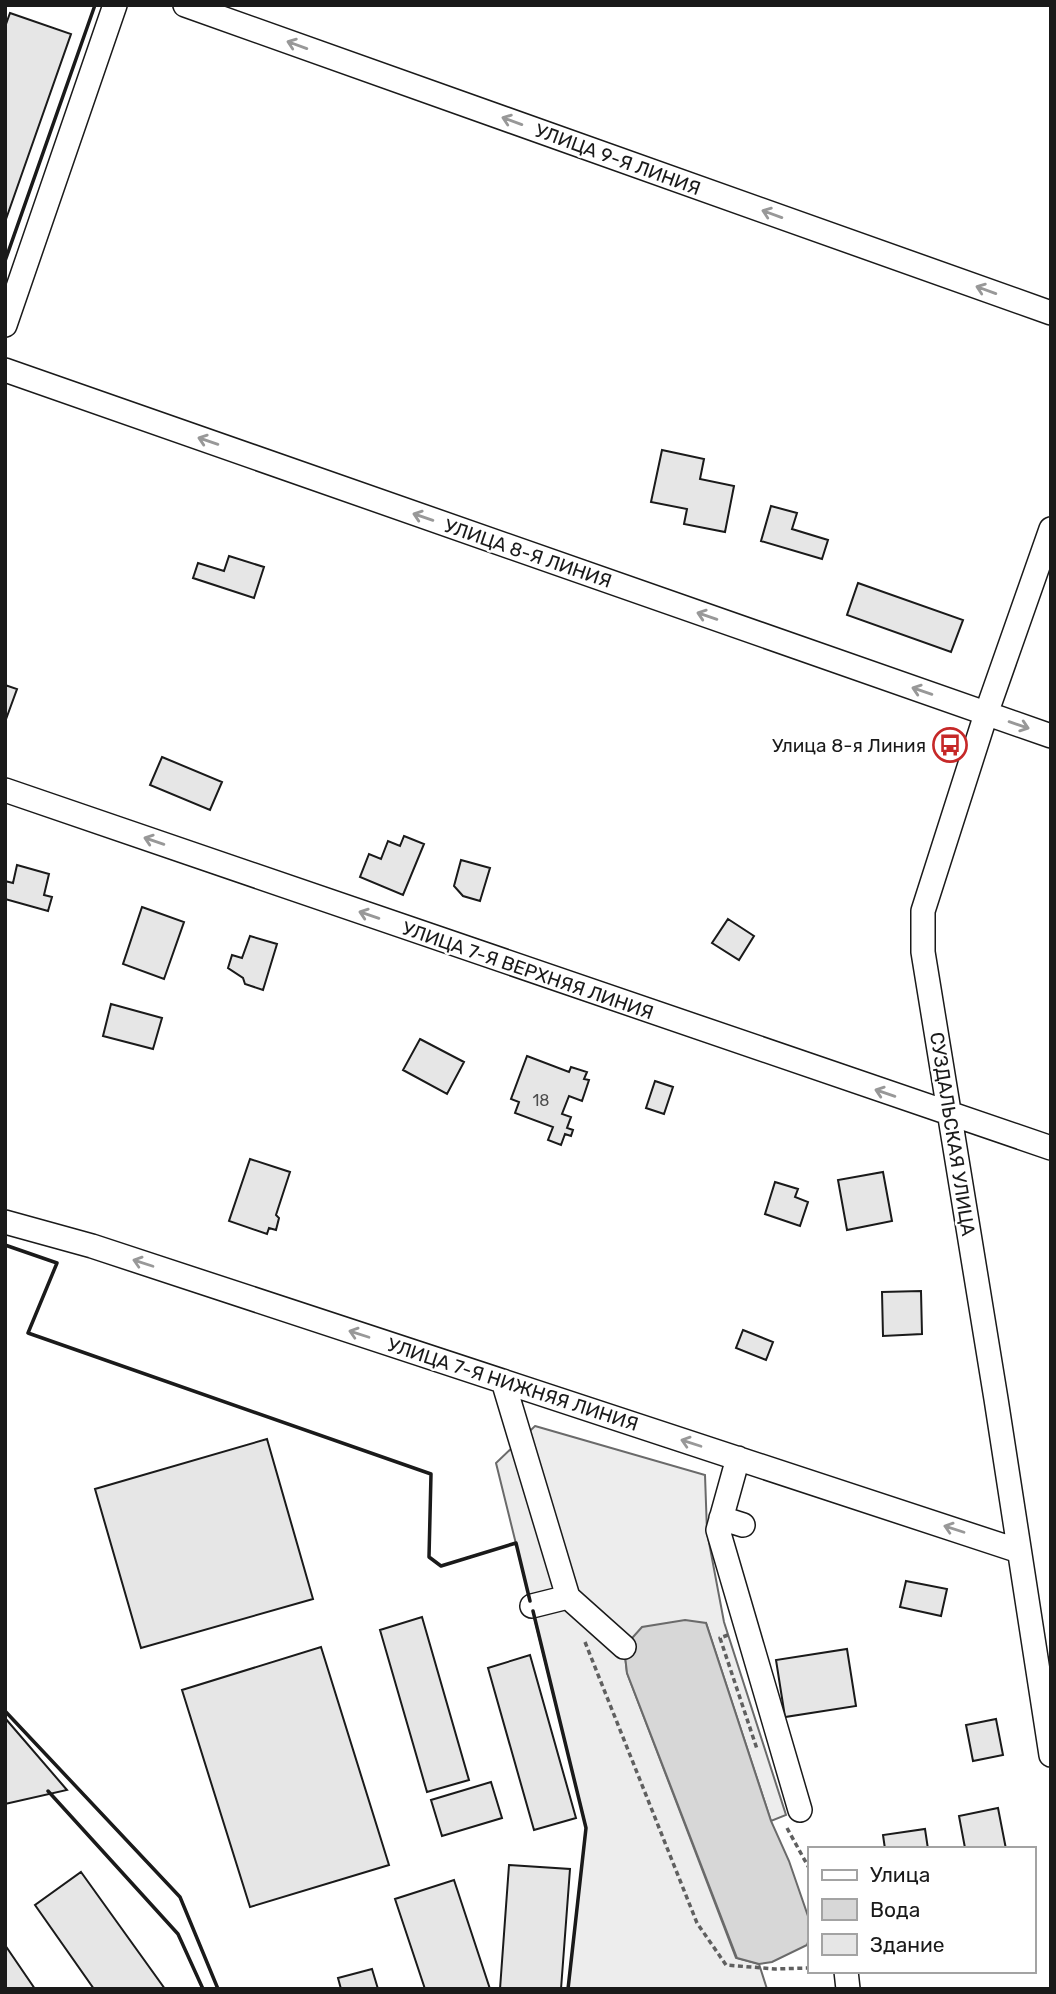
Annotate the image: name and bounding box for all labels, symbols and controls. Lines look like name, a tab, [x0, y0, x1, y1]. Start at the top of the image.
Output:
one-way arrow	[287, 38, 309, 50]
one-way arrow	[501, 114, 523, 126]
street label: УЛИЦА 9-Я ЛИНИЯ	[532, 119, 704, 200]
one-way arrow	[762, 207, 784, 219]
one-way arrow	[976, 283, 998, 295]
one-way arrow	[198, 434, 220, 446]
one-way arrow	[413, 509, 435, 522]
street label: УЛИЦА 8-Я ЛИНИЯ	[441, 514, 615, 593]
one-way arrow	[697, 609, 719, 621]
one-way arrow	[911, 684, 933, 697]
one-way arrow	[1007, 720, 1029, 732]
bus stop icon: Улица 8-я Линия	[931, 726, 969, 764]
place label: Улица 8-я Линия	[772, 734, 926, 757]
one-way arrow	[143, 834, 165, 847]
one-way arrow	[358, 908, 380, 921]
street label: УЛИЦА 7-Я ВЕРХНЯЯ ЛИНИЯ	[399, 917, 657, 1024]
street label: СУЗДАЛЬСКАЯ УЛИЦА	[925, 1030, 980, 1238]
one-way arrow	[875, 1086, 897, 1098]
house number: 18	[532, 1091, 550, 1110]
one-way arrow	[132, 1256, 154, 1268]
one-way arrow	[348, 1326, 370, 1339]
street label: УЛИЦА 7-Я НИЖНЯЯ ЛИНИЯ	[385, 1333, 641, 1436]
one-way arrow	[681, 1436, 703, 1448]
one-way arrow	[943, 1522, 965, 1535]
legend	[808, 1847, 1035, 1973]
text: Улица	[870, 1862, 930, 1887]
text: Вода	[870, 1897, 920, 1922]
text: Здание	[870, 1932, 945, 1957]

